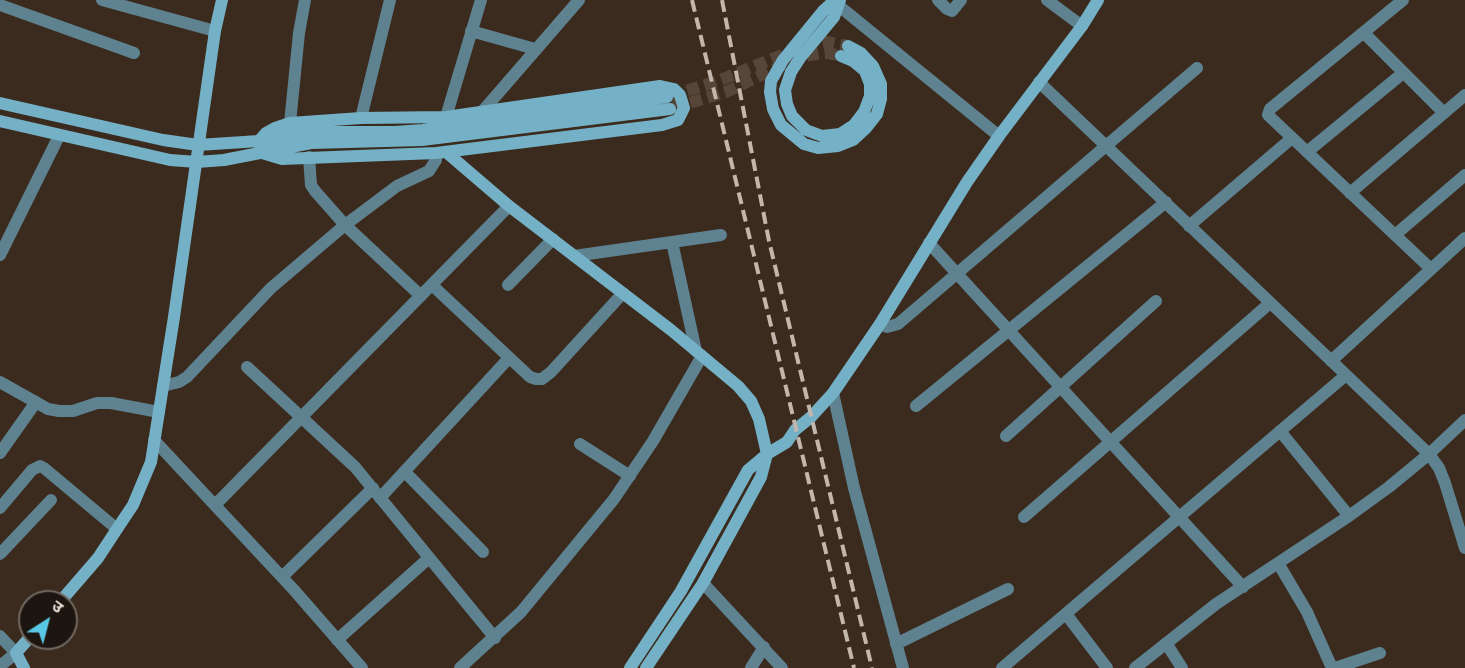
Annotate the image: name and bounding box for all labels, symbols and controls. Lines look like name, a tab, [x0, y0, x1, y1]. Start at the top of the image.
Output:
north arrow	[18, 590, 78, 650]
text: उ	[48, 596, 67, 617]

